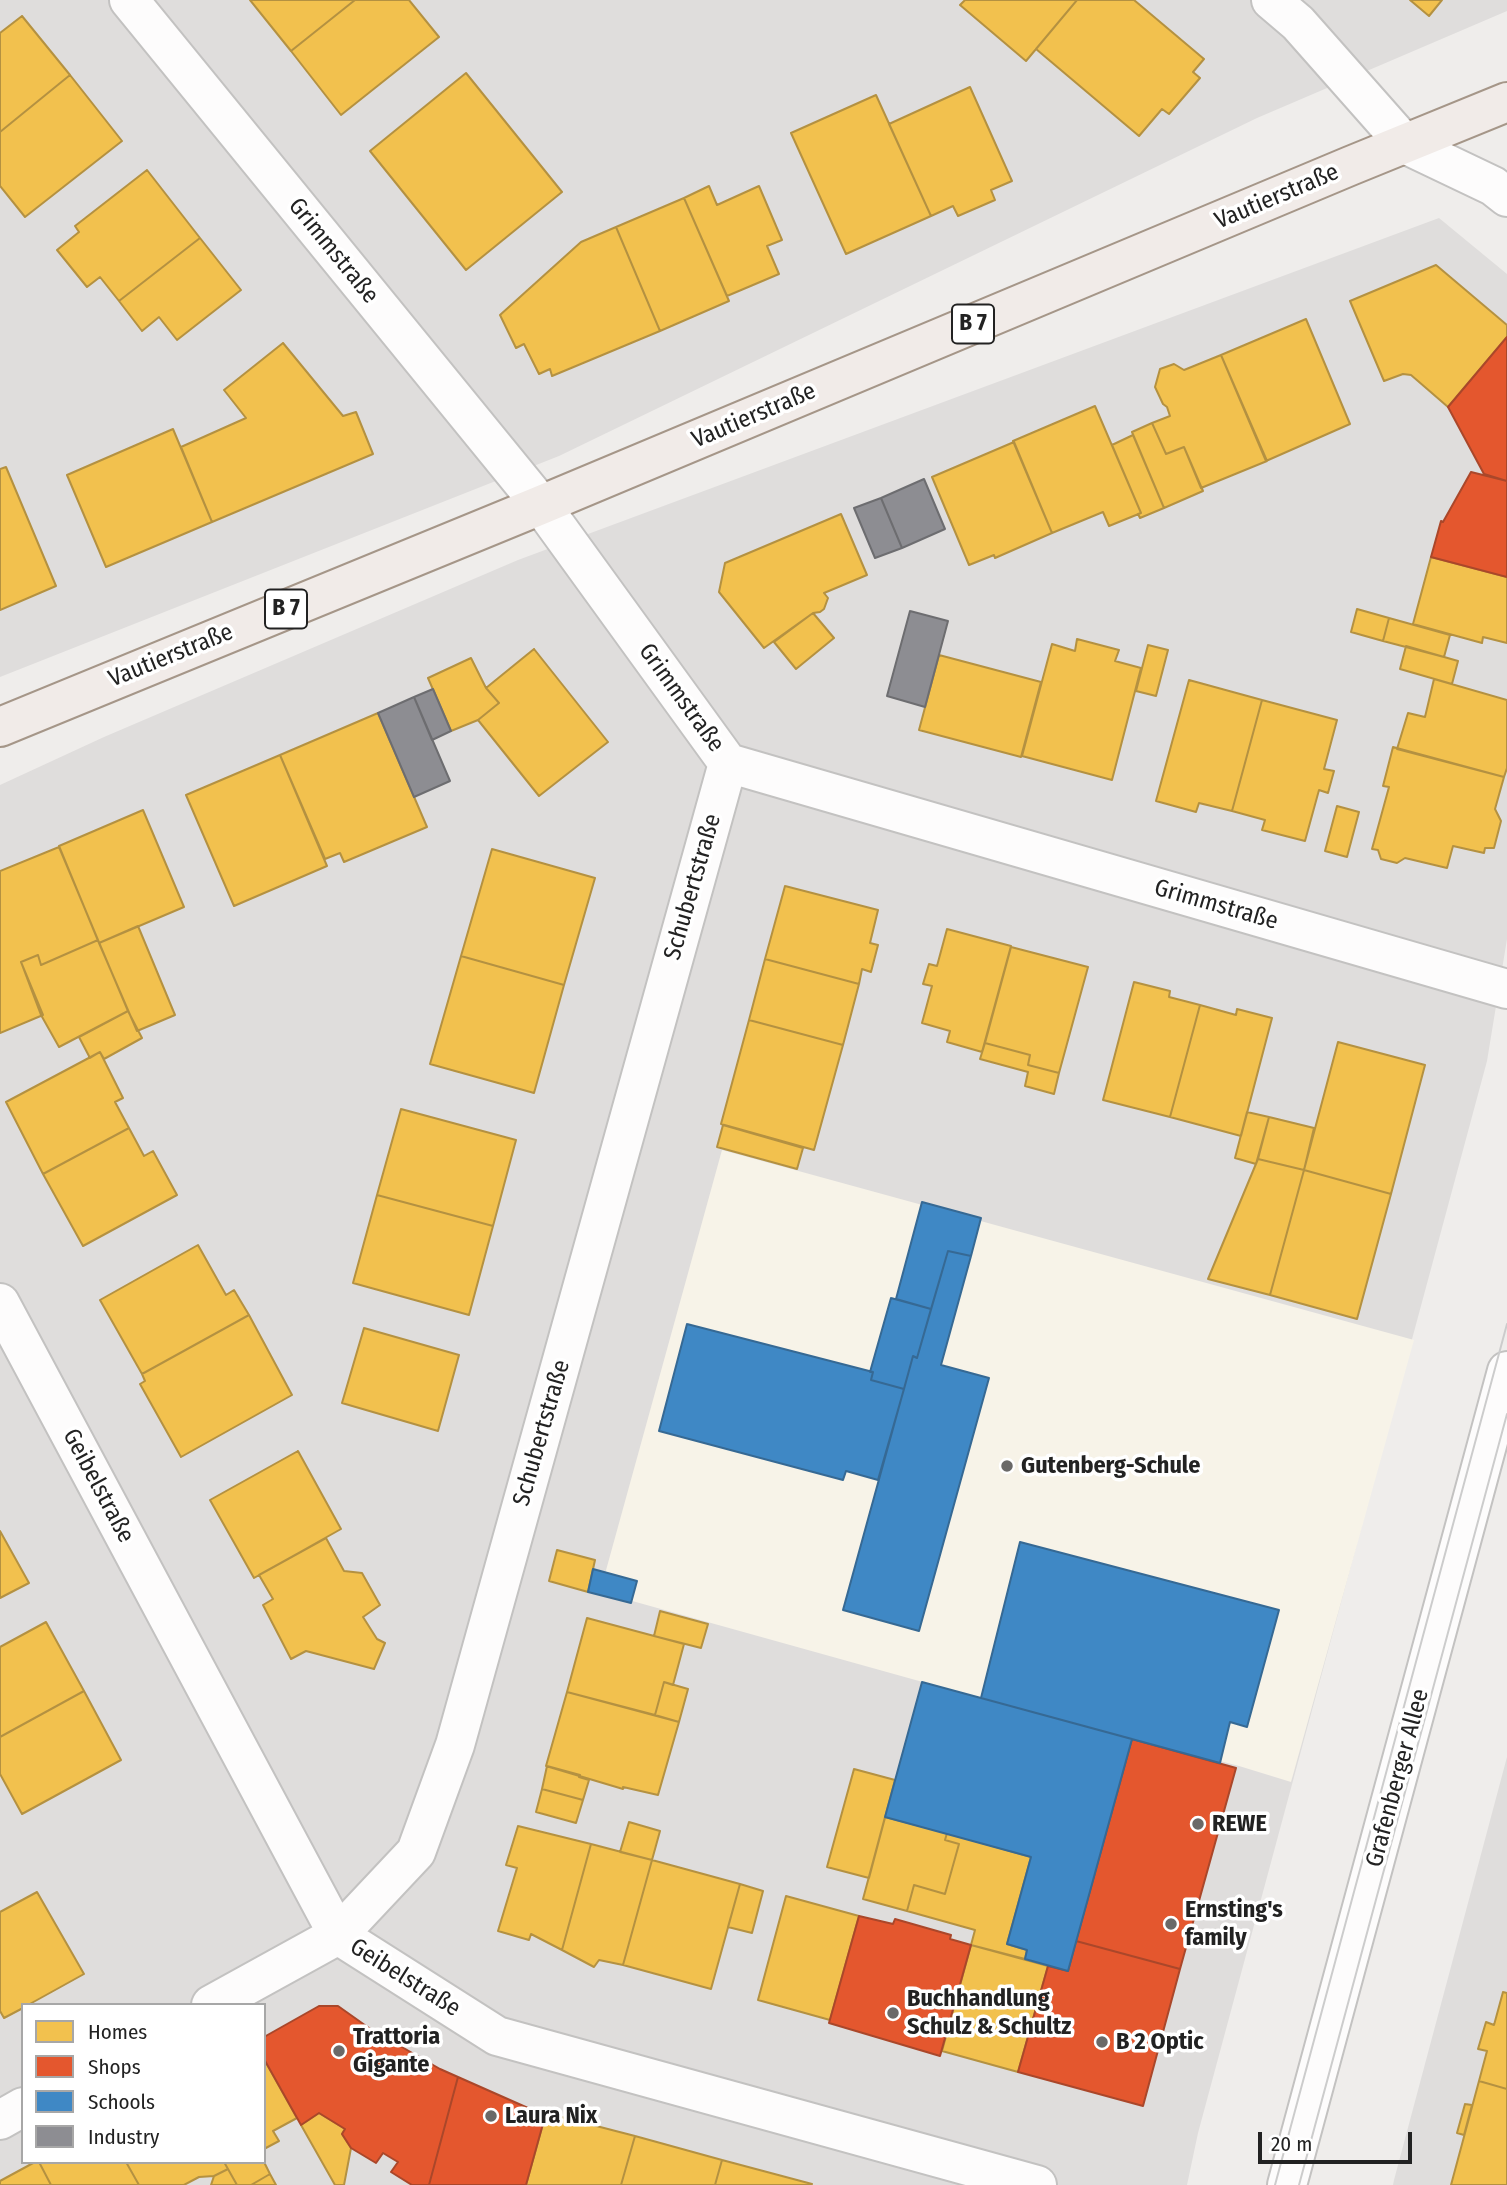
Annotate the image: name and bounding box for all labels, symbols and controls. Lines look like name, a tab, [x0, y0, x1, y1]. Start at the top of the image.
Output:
street label: Vautierstraße	[1211, 158, 1343, 236]
street label: Grimmstraße	[282, 192, 384, 310]
road number: B 7	[952, 304, 994, 344]
street label: Vautierstraße	[688, 377, 820, 455]
road number: B 7	[265, 590, 307, 628]
street label: Vautierstraße	[105, 618, 237, 694]
street label: Grimmstraße	[632, 638, 730, 758]
street label: Schubertstraße	[658, 811, 728, 963]
street label: Grimmstraße	[1151, 874, 1281, 936]
street label: Schubertstraße	[507, 1357, 577, 1509]
street label: Geibelstraße	[56, 1424, 140, 1548]
place label: Gutenberg-Schule	[1021, 1452, 1200, 1480]
marker: Gutenberg-Schule	[999, 1458, 1015, 1474]
street label: Grafenberger Allee	[1360, 1686, 1436, 1870]
place label: REWE	[1212, 1810, 1267, 1838]
marker: REWE	[1190, 1816, 1206, 1832]
place label: Ernsting's family	[1185, 1896, 1283, 1952]
marker: Ernsting's family	[1163, 1916, 1179, 1932]
street label: Geibelstraße	[344, 1933, 466, 2023]
place label: Buchhandlung Schulz & Schultz	[907, 1985, 1071, 2041]
legend	[21, 2003, 266, 2164]
marker: Buchhandlung Schulz & Schultz	[885, 2005, 901, 2021]
text: Homes	[88, 2019, 147, 2045]
place label: Trattoria Gigante	[353, 2023, 440, 2079]
place label: B 2 Optic	[1116, 2028, 1204, 2056]
marker: B 2 Optic	[1094, 2034, 1110, 2050]
marker: Trattoria Gigante	[331, 2043, 347, 2059]
text: Shops	[88, 2054, 141, 2080]
text: Schools	[88, 2089, 155, 2115]
place label: Laura Nix	[505, 2102, 597, 2130]
marker: Laura Nix	[483, 2108, 499, 2124]
scale bar	[1262, 2118, 1416, 2162]
text: Industry	[88, 2124, 159, 2150]
text: 20 m	[1271, 2131, 1312, 2157]

